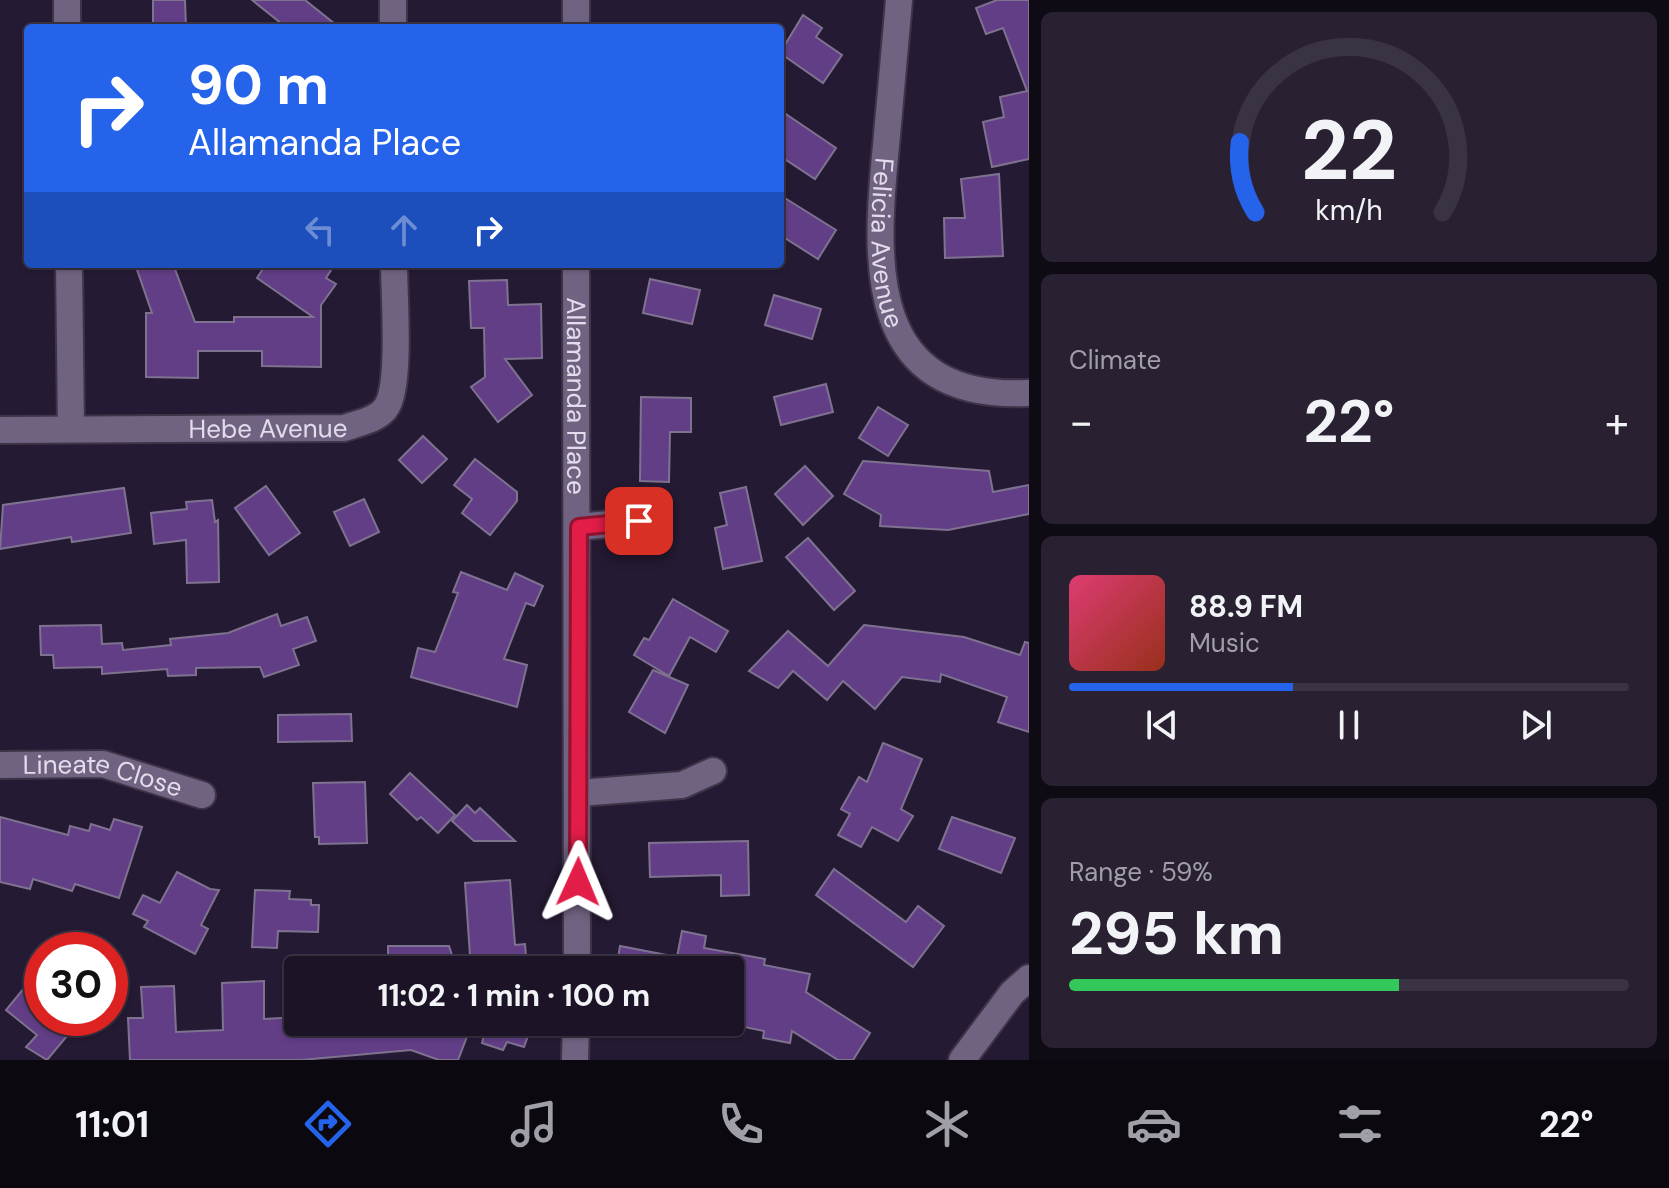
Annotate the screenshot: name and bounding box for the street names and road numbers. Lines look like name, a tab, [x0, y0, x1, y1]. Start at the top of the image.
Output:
street label: Felicia Avenue	[863, 156, 912, 333]
street label: Allamanda Place	[559, 297, 593, 495]
street label: Hebe Avenue	[188, 411, 348, 446]
street label: Lineate Close	[22, 746, 187, 805]

